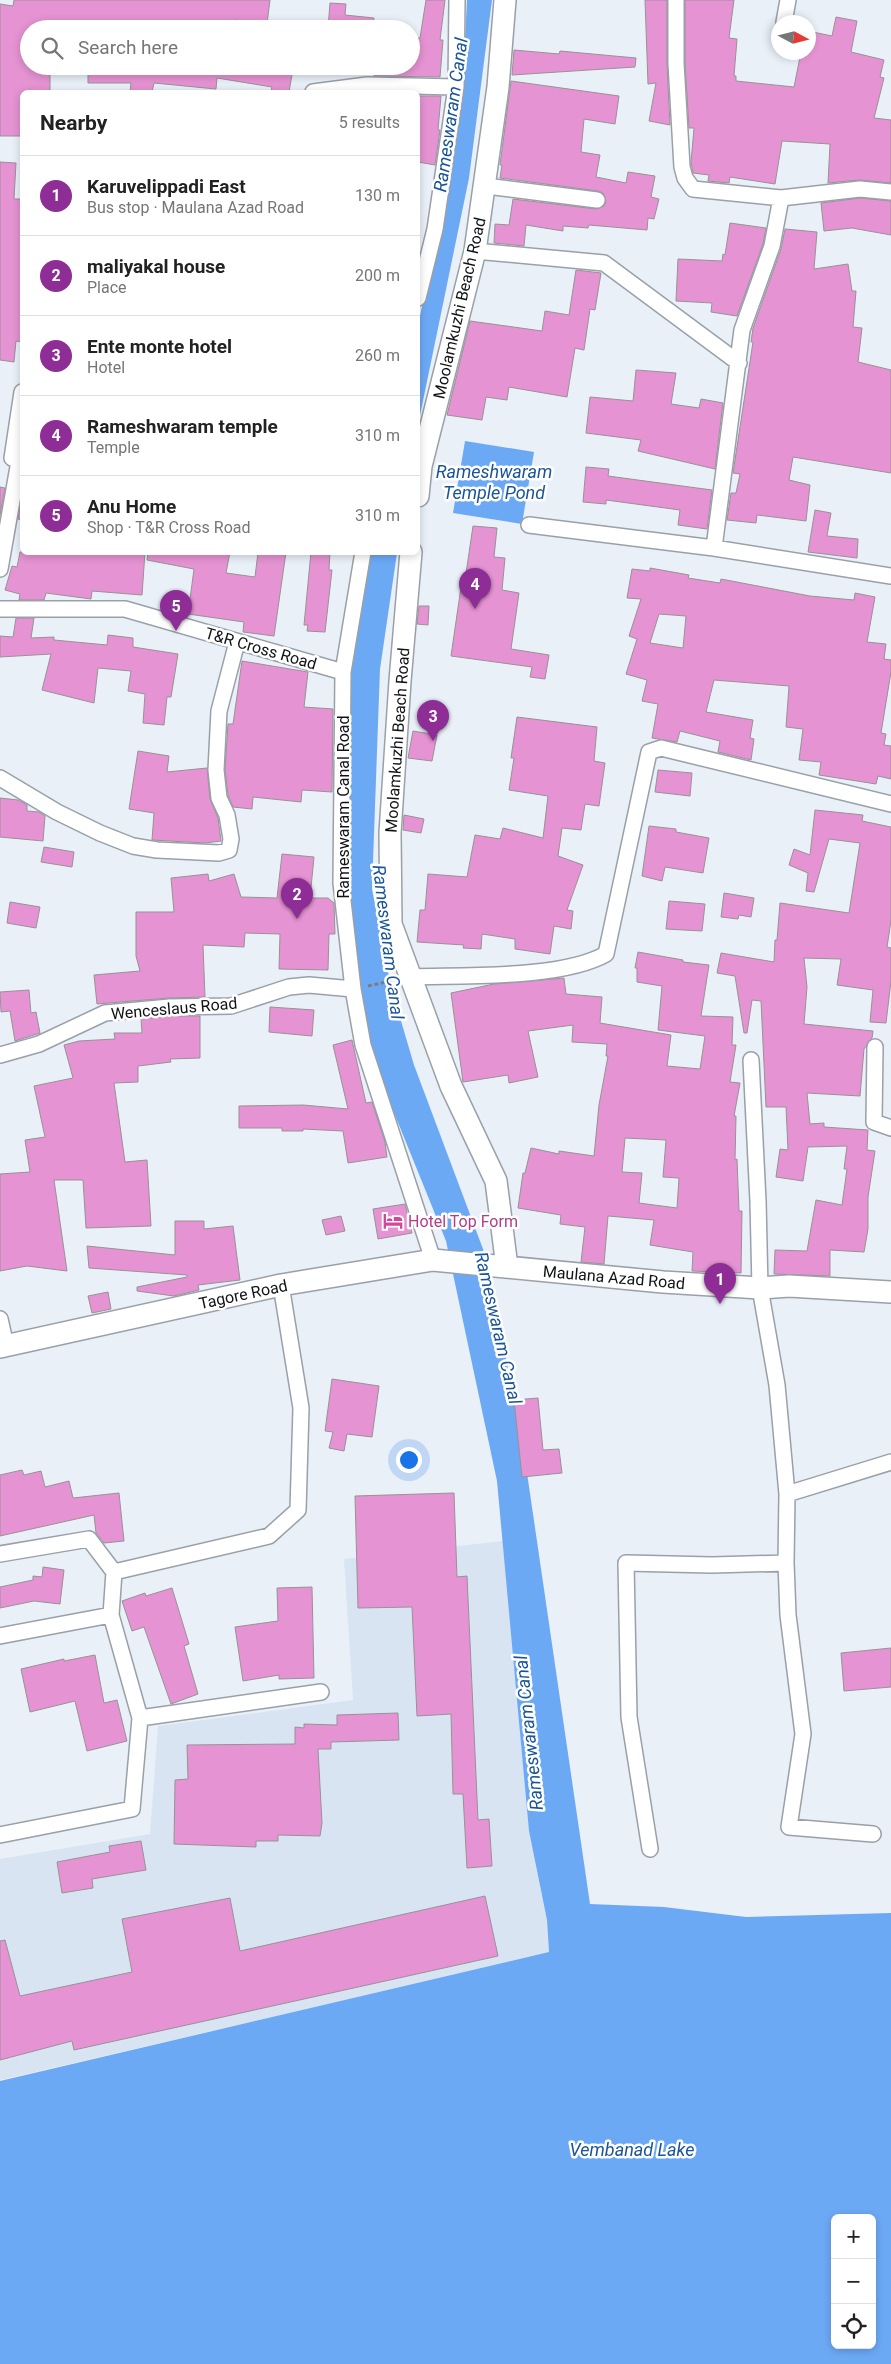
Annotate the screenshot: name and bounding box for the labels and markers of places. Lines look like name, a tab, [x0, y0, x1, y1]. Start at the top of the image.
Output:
pin: 4	[459, 568, 491, 609]
pin: 5	[160, 590, 192, 631]
pin: 3	[417, 700, 449, 741]
pin: 2	[281, 878, 313, 919]
hotel icon: Hotel Top Form	[382, 1210, 404, 1232]
place label: Hotel Top Form	[408, 1212, 518, 1231]
pin: 1	[704, 1263, 736, 1304]

